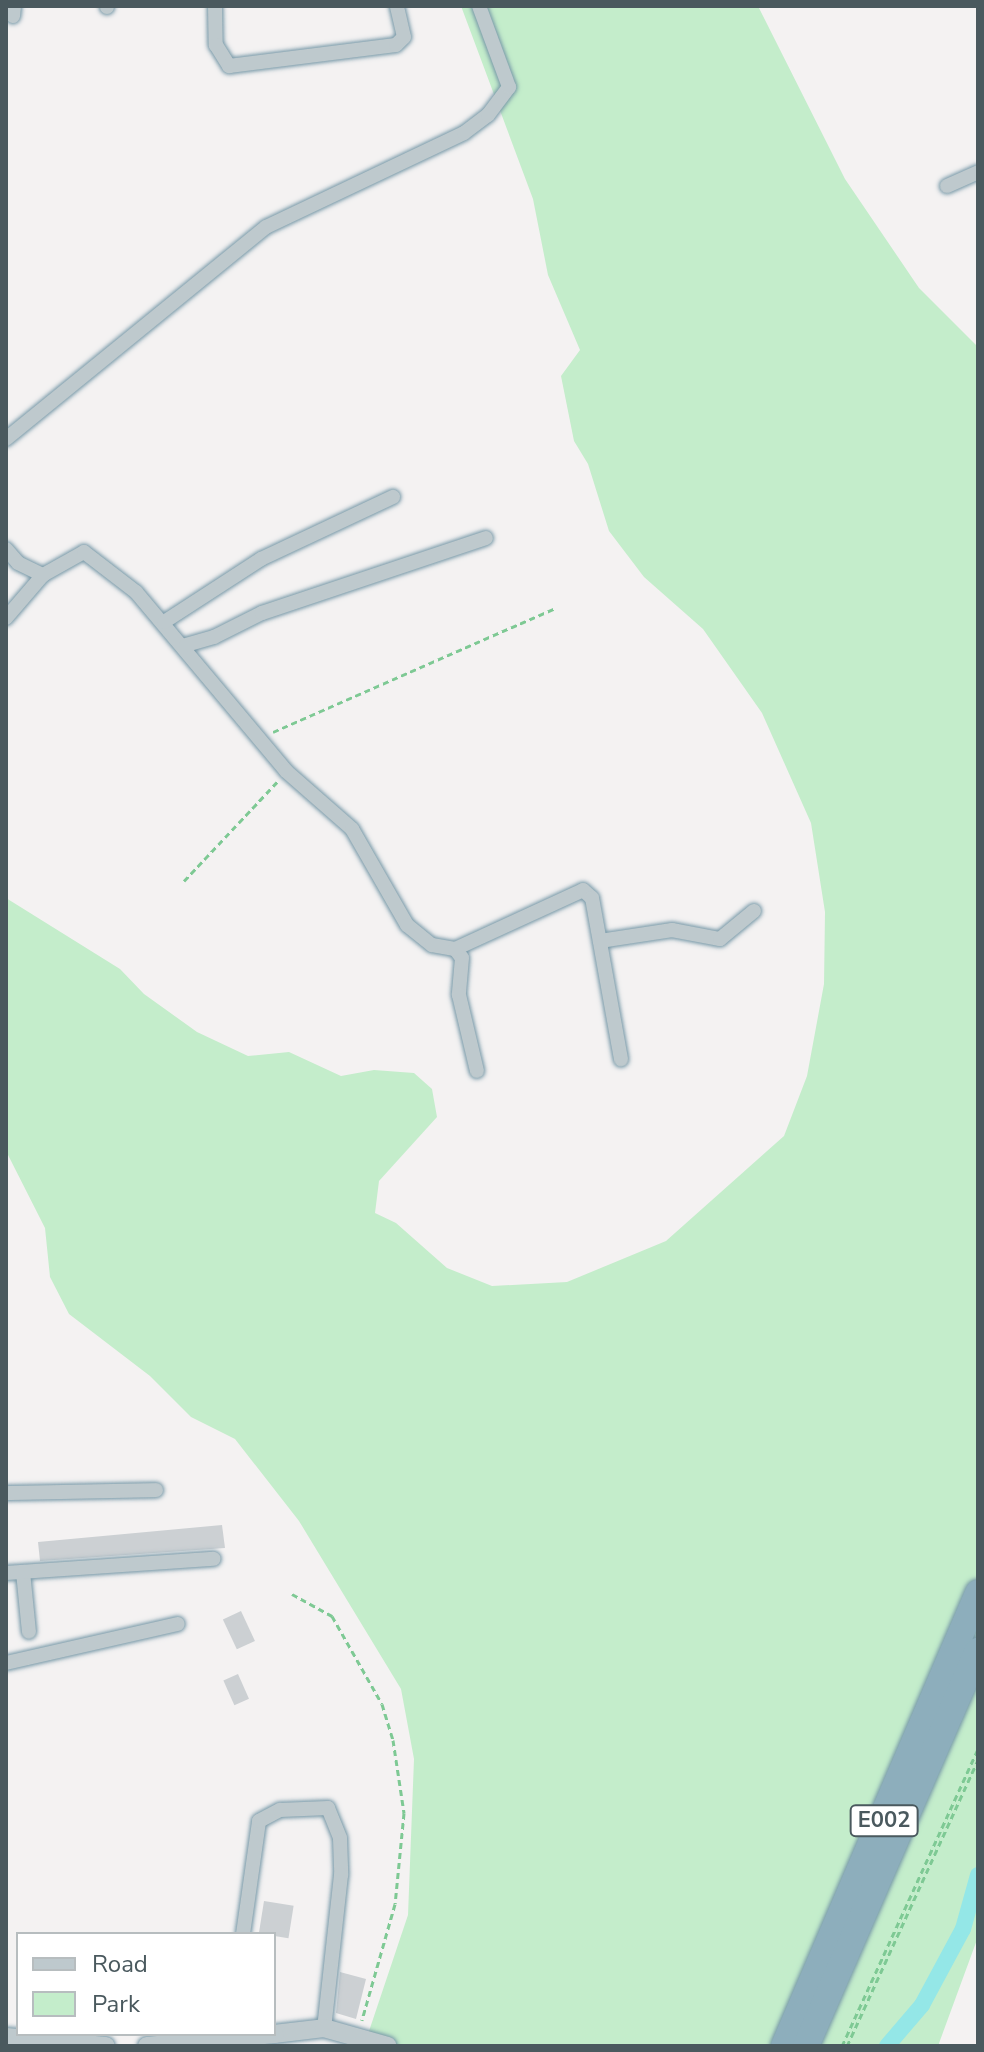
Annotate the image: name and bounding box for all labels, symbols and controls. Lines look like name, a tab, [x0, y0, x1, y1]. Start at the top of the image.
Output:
road number: E002	[848, 1803, 920, 1839]
legend	[16, 1932, 276, 2036]
text: Road	[92, 1948, 148, 1980]
text: Park	[92, 1988, 140, 2020]

